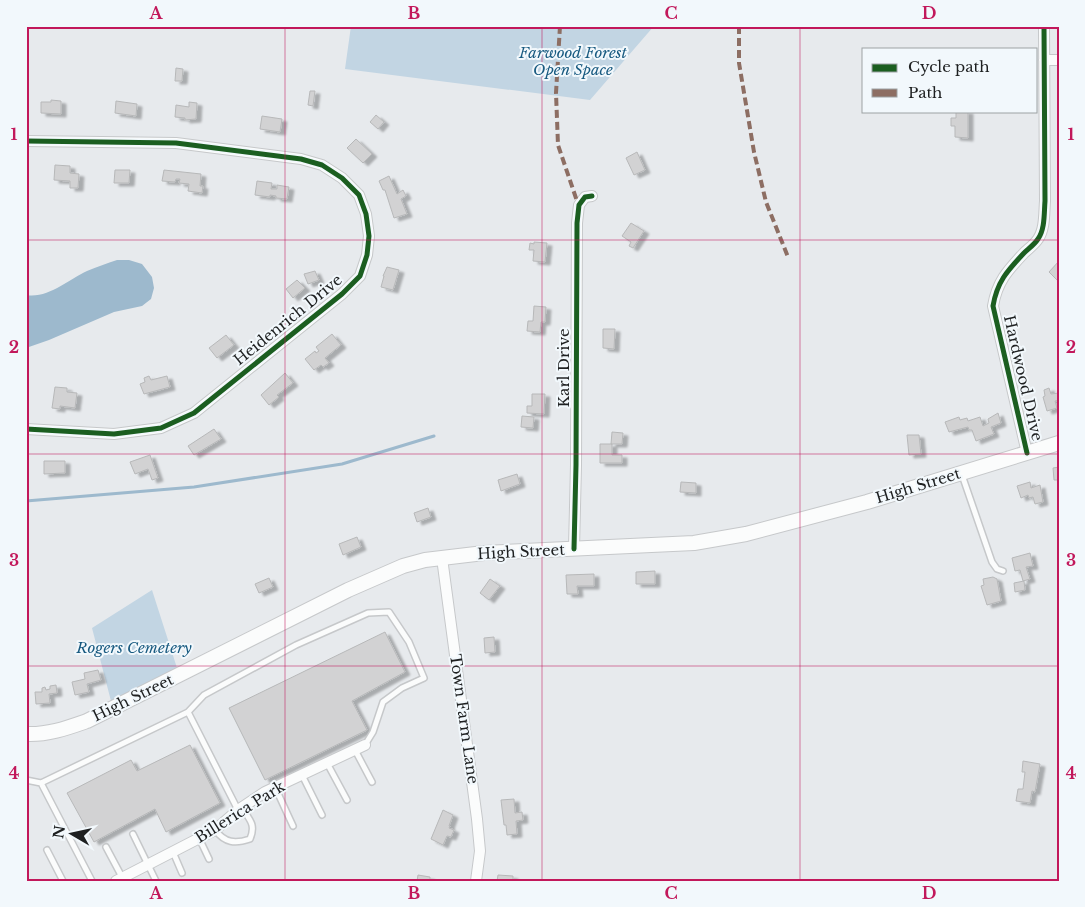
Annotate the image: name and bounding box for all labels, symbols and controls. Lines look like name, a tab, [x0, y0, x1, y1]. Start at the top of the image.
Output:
text: A	[149, 3, 164, 23]
text: B	[408, 3, 421, 23]
text: C	[664, 3, 678, 23]
text: D	[922, 3, 936, 23]
park label: Farwood Forest Open Space	[518, 43, 628, 79]
legend	[862, 48, 1038, 112]
text: Cycle path	[908, 57, 990, 76]
text: Path	[908, 83, 942, 102]
text: 1	[11, 124, 18, 144]
text: 1	[1068, 124, 1075, 144]
street label: Heidenrich Drive	[230, 270, 346, 369]
street label: Hardwood Drive	[1000, 313, 1047, 443]
street label: Karl Drive	[554, 328, 573, 408]
text: 2	[9, 337, 19, 357]
text: 2	[1066, 337, 1076, 357]
street label: High Street	[873, 464, 963, 507]
street label: High Street	[477, 540, 566, 563]
text: 3	[9, 550, 19, 570]
text: 3	[1066, 550, 1076, 570]
park label: Rogers Cemetery	[75, 638, 192, 657]
street label: Town Farm Lane	[446, 653, 483, 785]
street label: High Street	[89, 670, 177, 725]
text: 4	[9, 763, 19, 783]
text: 4	[1066, 763, 1076, 783]
street label: Billerica Park	[191, 776, 289, 847]
north arrow	[48, 810, 98, 860]
text: N	[49, 824, 69, 840]
text: A	[149, 883, 164, 903]
text: B	[408, 883, 421, 903]
text: C	[664, 883, 678, 903]
text: D	[922, 883, 936, 903]

